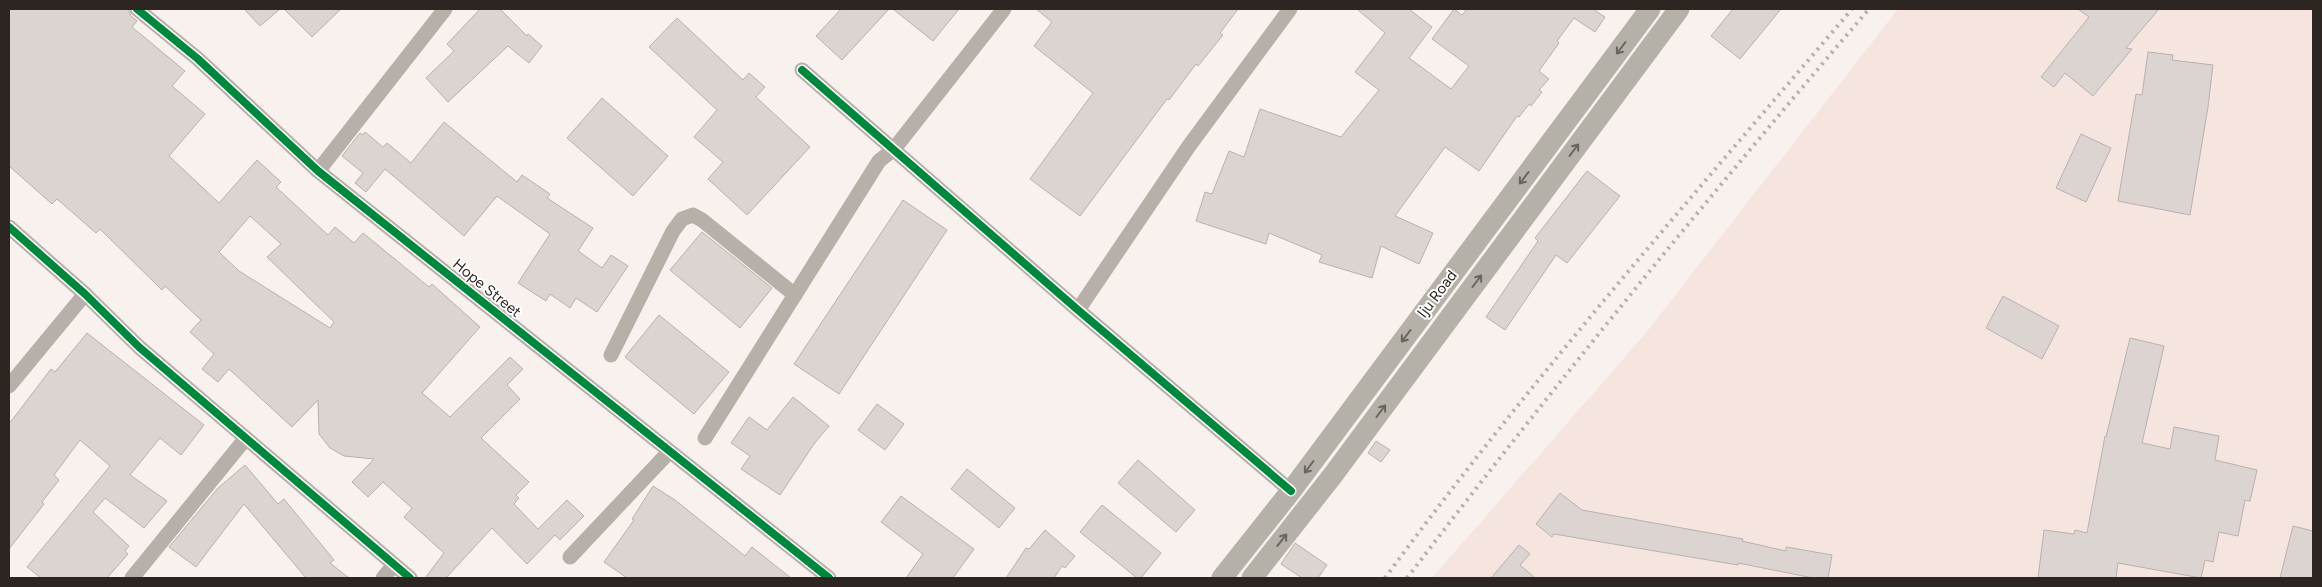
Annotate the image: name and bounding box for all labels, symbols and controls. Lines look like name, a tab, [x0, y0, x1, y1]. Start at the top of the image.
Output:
one-way arrow	[1616, 41, 1626, 55]
one-way arrow	[1569, 143, 1579, 157]
one-way arrow	[1519, 171, 1529, 185]
street label: Hope Street	[449, 255, 525, 321]
street label: Iju Road	[1413, 267, 1461, 321]
one-way arrow	[1472, 275, 1483, 288]
one-way arrow	[1401, 329, 1411, 343]
one-way arrow	[1375, 405, 1386, 418]
one-way arrow	[1304, 460, 1314, 474]
one-way arrow	[1276, 534, 1287, 547]

